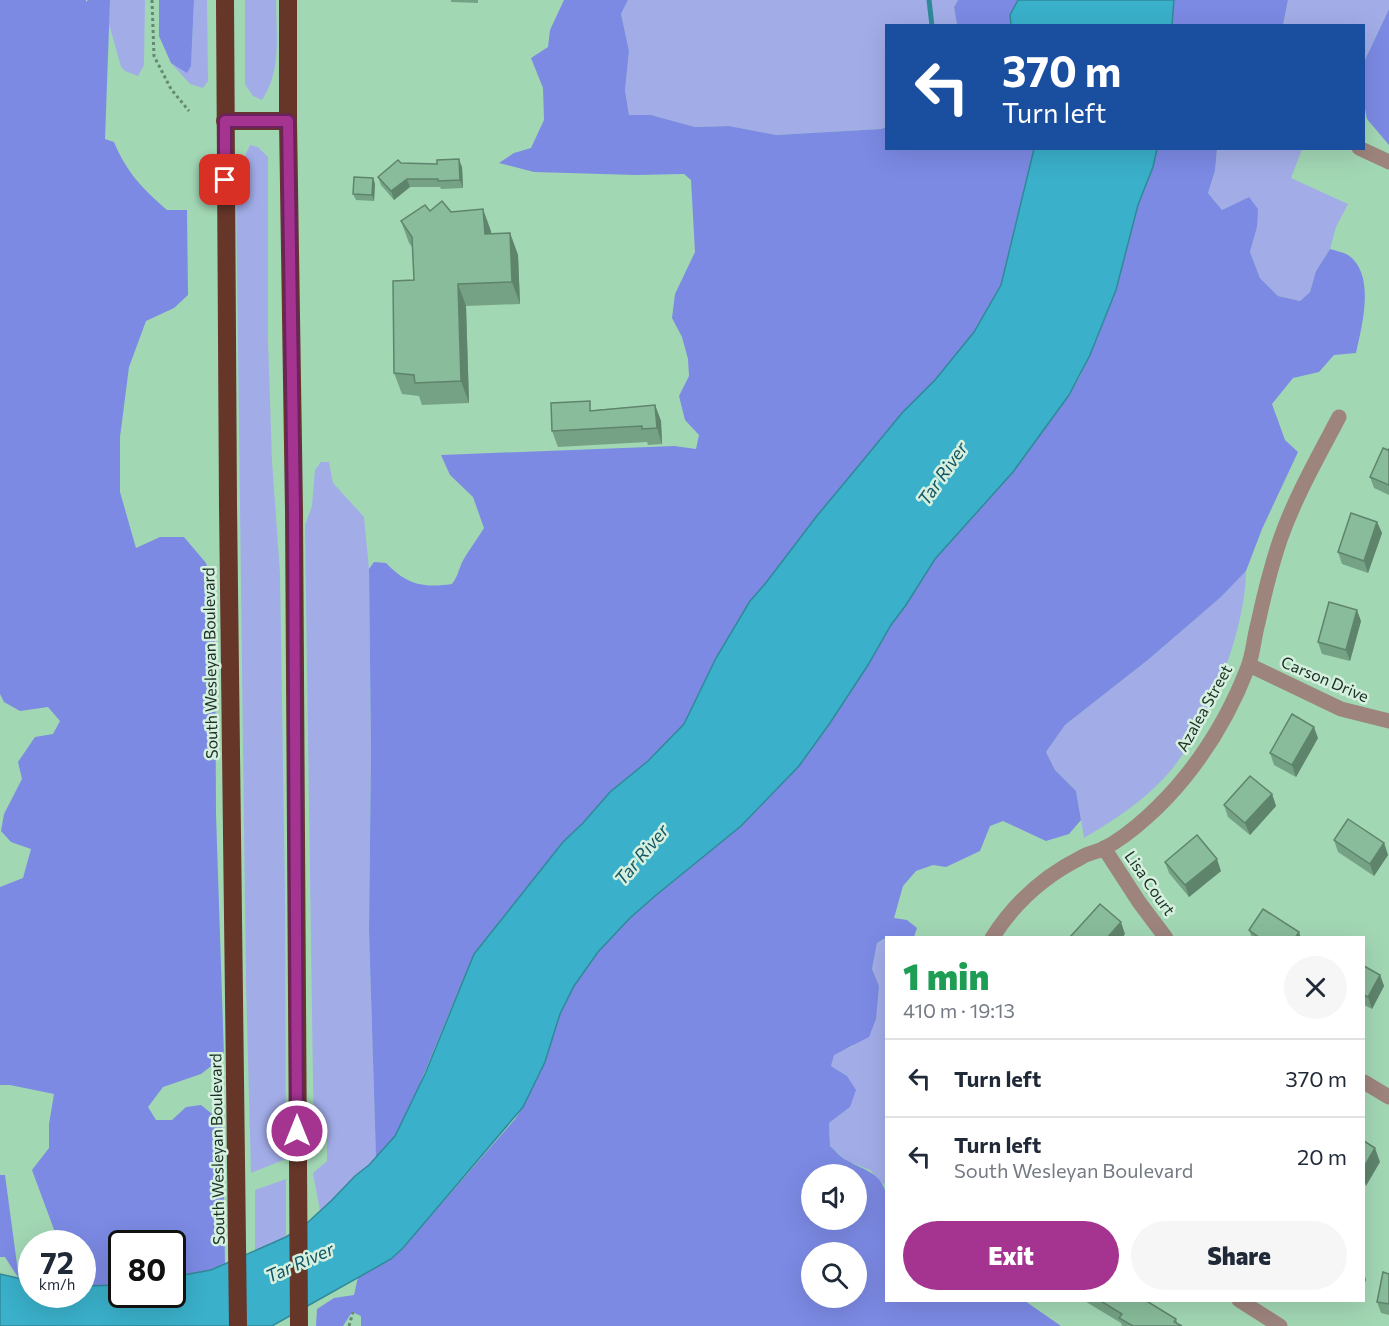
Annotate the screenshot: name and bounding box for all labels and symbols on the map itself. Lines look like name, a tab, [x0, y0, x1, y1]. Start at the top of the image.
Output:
pin	[199, 154, 250, 205]
water label: Tar River	[912, 437, 972, 509]
street label: South Wesleyan Boulevard	[198, 567, 221, 759]
street label: Carson Drive	[1279, 652, 1372, 705]
street label: Azalea Street	[1172, 661, 1235, 755]
water label: Tar River	[610, 819, 673, 889]
street label: Lisa Court	[1121, 847, 1180, 919]
street label: South Wesleyan Boulevard	[205, 1053, 228, 1245]
position arrow	[265, 1099, 329, 1163]
speed limit sign: 80	[108, 1230, 186, 1308]
water label: Tar River	[262, 1237, 338, 1287]

